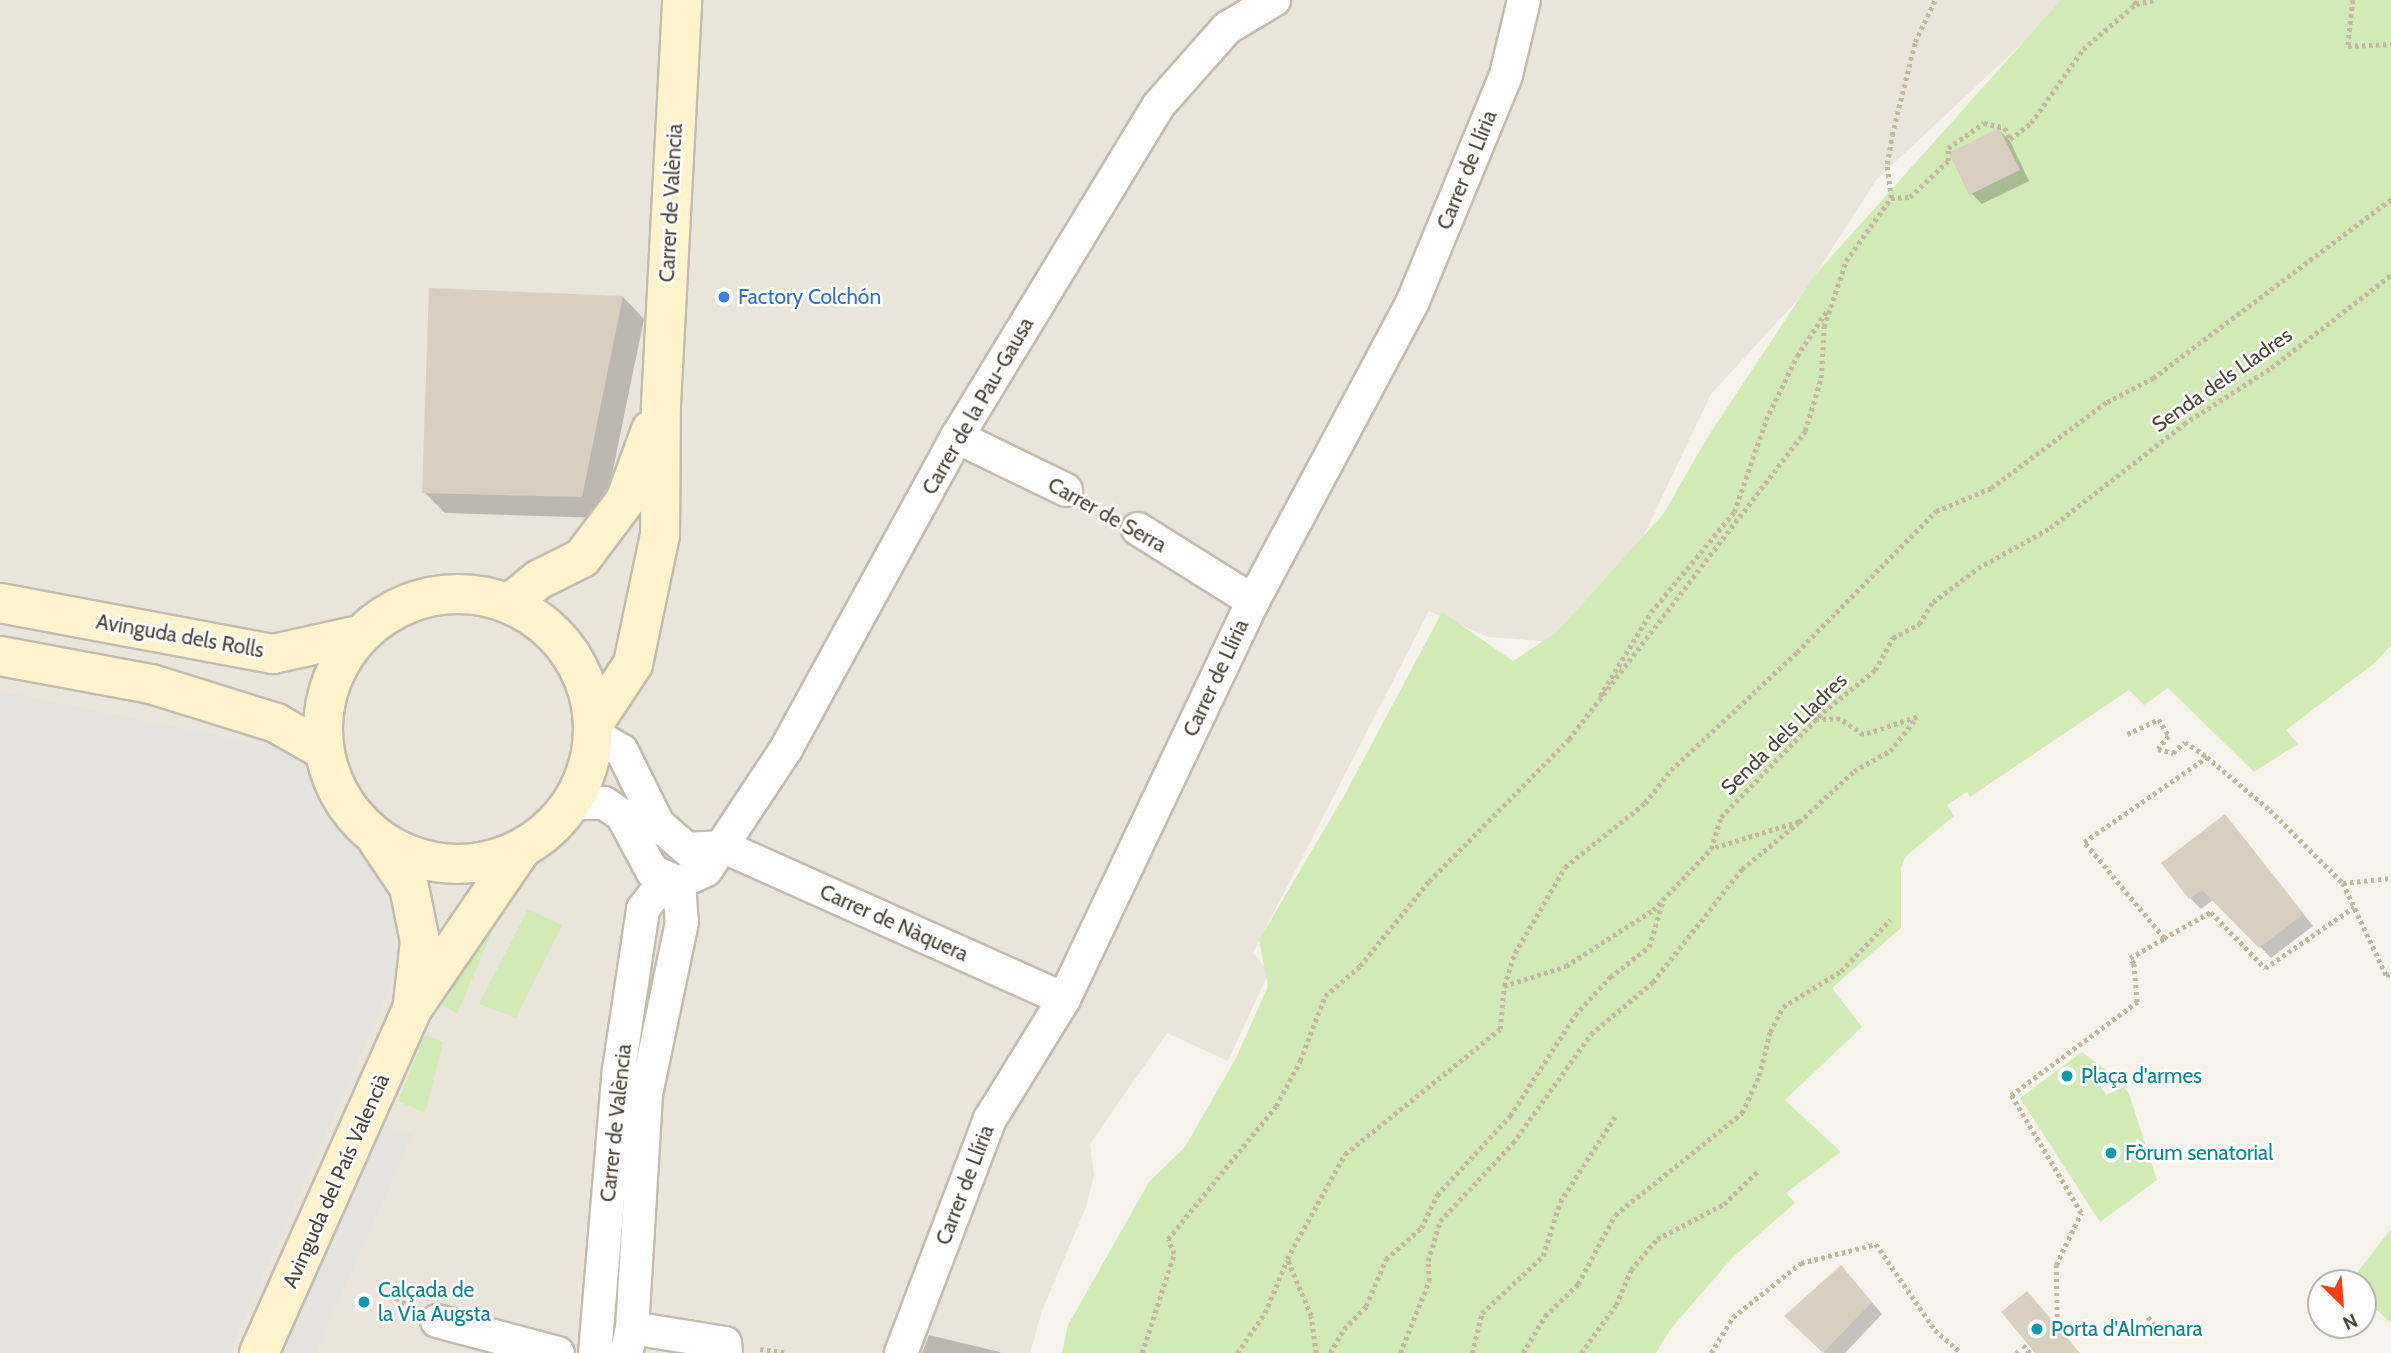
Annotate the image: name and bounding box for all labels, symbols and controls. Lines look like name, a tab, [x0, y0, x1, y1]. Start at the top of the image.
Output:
street label: Carrer de Llíria	[1432, 107, 1502, 233]
street label: Carrer de València	[654, 123, 688, 283]
place label: Factory Colchón	[738, 284, 881, 310]
marker: Factory Colchón	[716, 289, 732, 305]
street label: Carrer de la Pau-Gausa	[917, 313, 1039, 499]
street label: Senda dels Lladres	[2147, 322, 2297, 438]
street label: Carrer de Serra	[1043, 472, 1171, 558]
street label: Avinguda dels Rolls	[94, 609, 266, 663]
street label: Carrer de Llíria	[1178, 615, 1254, 741]
street label: Senda dels Lladres	[1716, 668, 1852, 800]
street label: Carrer de Nàquera	[816, 879, 972, 967]
street label: Carrer de València	[595, 1043, 637, 1203]
place label: Plaça d'armes	[2081, 1063, 2202, 1089]
marker: Plaça d'armes	[2059, 1068, 2075, 1084]
street label: Avinguda del País Valencià	[277, 1070, 395, 1292]
street label: Carrer de Llíria	[931, 1122, 999, 1248]
place label: Fòrum senatorial	[2125, 1140, 2273, 1166]
marker: Fòrum senatorial	[2103, 1145, 2119, 1161]
north arrow	[2307, 1269, 2377, 1339]
place label: Calçada de la Via Augsta	[378, 1277, 491, 1327]
marker: Calçada de la Via Augsta	[356, 1294, 372, 1310]
text: N	[2339, 1308, 2361, 1335]
place label: Porta d'Almenara	[2051, 1316, 2202, 1342]
marker: Porta d'Almenara	[2029, 1321, 2045, 1337]

